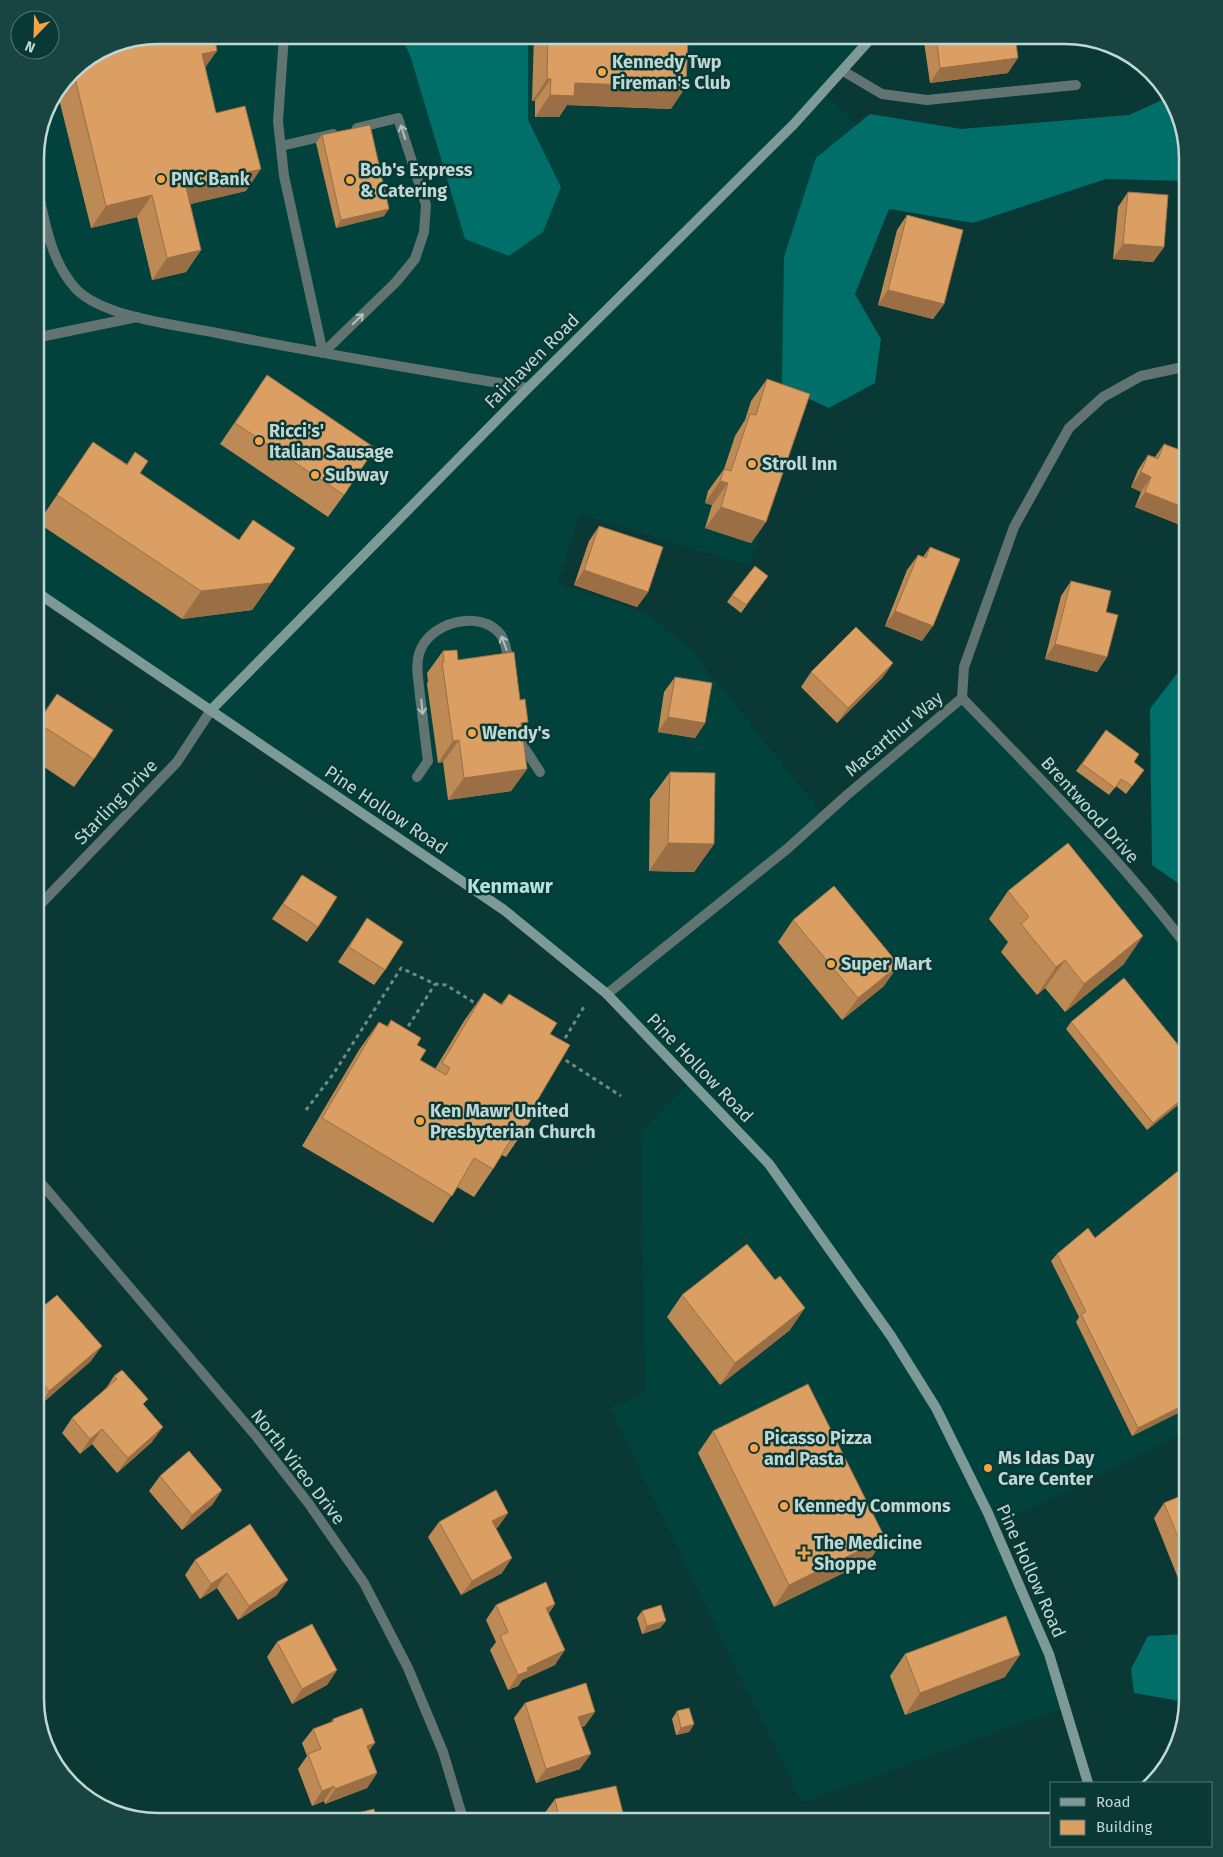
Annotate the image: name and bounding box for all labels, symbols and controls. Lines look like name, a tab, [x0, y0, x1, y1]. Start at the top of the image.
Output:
north arrow	[10, 10, 60, 60]
text: N	[23, 37, 38, 56]
place label: Kennedy Twp Fireman's Club	[612, 51, 731, 94]
marker: Kennedy Twp Fireman's Club	[596, 66, 608, 78]
one-way arrow	[398, 125, 407, 140]
place label: Bob's Express & Catering	[360, 159, 473, 202]
place label: PNC Bank	[171, 168, 251, 190]
marker: PNC Bank	[155, 173, 167, 185]
marker: Bob's Express & Catering	[344, 174, 356, 186]
street label: Fairhaven Road	[480, 309, 584, 413]
one-way arrow	[352, 313, 364, 325]
place label: Ricci's' Italian Sausage	[269, 420, 394, 463]
marker: Ricci's' Italian Sausage	[253, 435, 265, 447]
place label: Stroll Inn	[762, 453, 837, 475]
marker: Stroll Inn	[746, 458, 758, 470]
place label: Subway	[325, 464, 389, 486]
marker: Subway	[309, 469, 321, 481]
one-way arrow	[499, 636, 508, 651]
street label: Macarthur Way	[841, 687, 947, 781]
one-way arrow	[417, 699, 427, 715]
place label: Wendy's	[482, 722, 551, 744]
marker: Wendy's	[466, 727, 478, 739]
street label: Brentwood Drive	[1036, 752, 1144, 868]
street label: Starling Drive	[70, 755, 162, 849]
street label: Pine Hollow Road	[320, 761, 452, 859]
district label: Kenmawr	[467, 874, 554, 898]
place label: Super Mart	[841, 953, 933, 975]
marker: Super Mart	[825, 958, 837, 970]
street label: Pine Hollow Road	[642, 1009, 758, 1127]
place label: Ken Mawr United Presbyterian Church	[430, 1100, 596, 1143]
marker: Ken Mawr United Presbyterian Church	[414, 1115, 426, 1127]
street label: North Vireo Drive	[246, 1405, 350, 1529]
place label: Picasso Pizza and Pasta	[764, 1427, 872, 1470]
marker: Picasso Pizza and Pasta	[748, 1442, 760, 1454]
place label: Ms Idas Day Care Center	[998, 1447, 1095, 1490]
marker: Ms Idas Day Care Center	[982, 1462, 994, 1474]
place label: Kennedy Commons	[794, 1495, 951, 1517]
marker: Kennedy Commons	[778, 1500, 790, 1512]
street label: Pine Hollow Road	[992, 1501, 1070, 1641]
place label: The Medicine Shoppe	[814, 1532, 922, 1575]
marker: The Medicine Shoppe	[798, 1547, 810, 1559]
legend	[1050, 1782, 1213, 1847]
text: Road	[1096, 1793, 1131, 1811]
text: Building	[1096, 1818, 1152, 1836]

